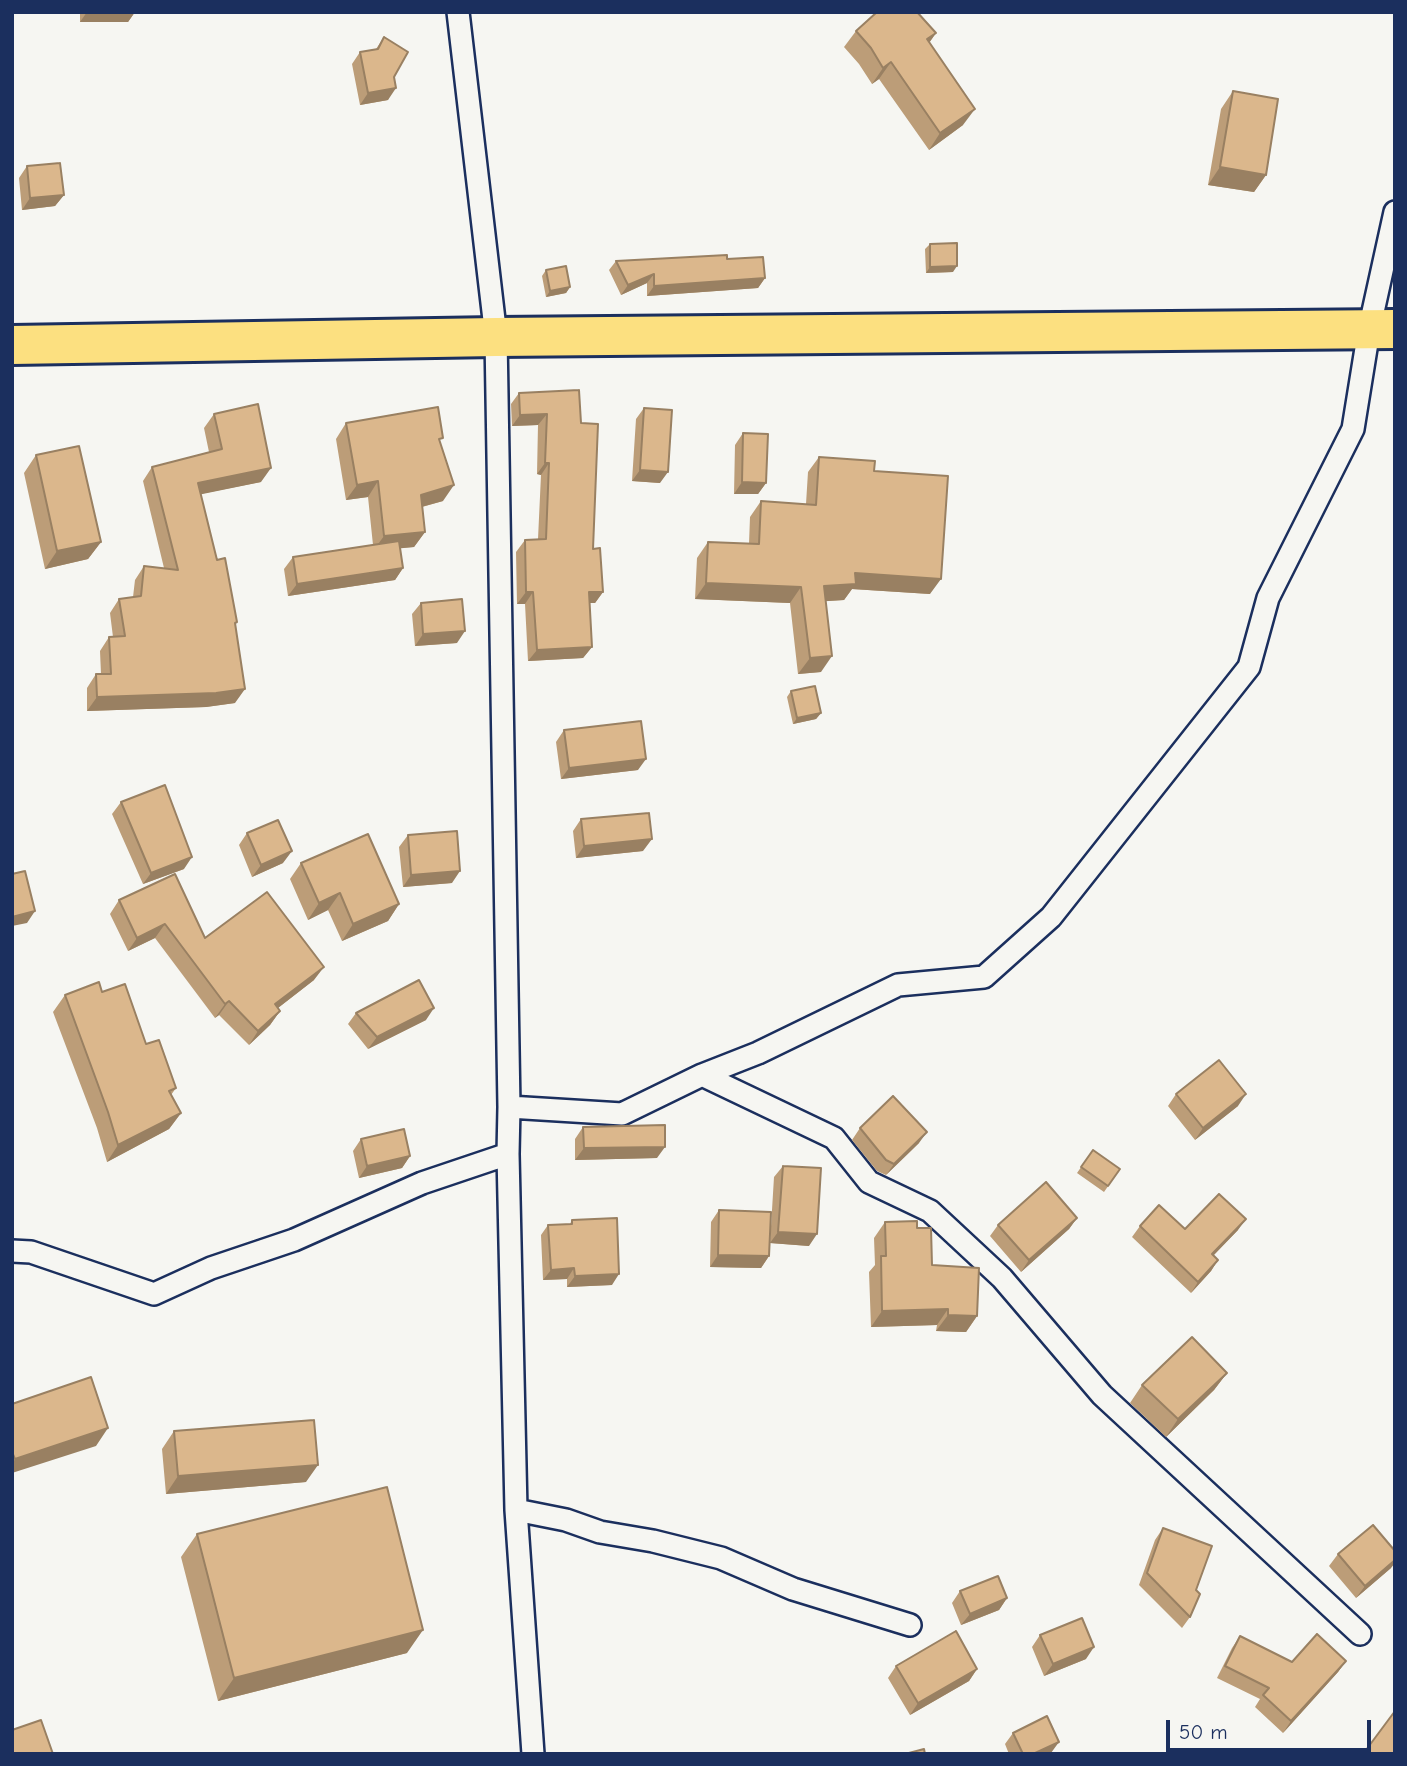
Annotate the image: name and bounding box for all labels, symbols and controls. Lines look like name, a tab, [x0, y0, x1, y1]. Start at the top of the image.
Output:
scale bar	[1169, 1706, 1374, 1750]
text: 50 m	[1179, 1720, 1228, 1744]

